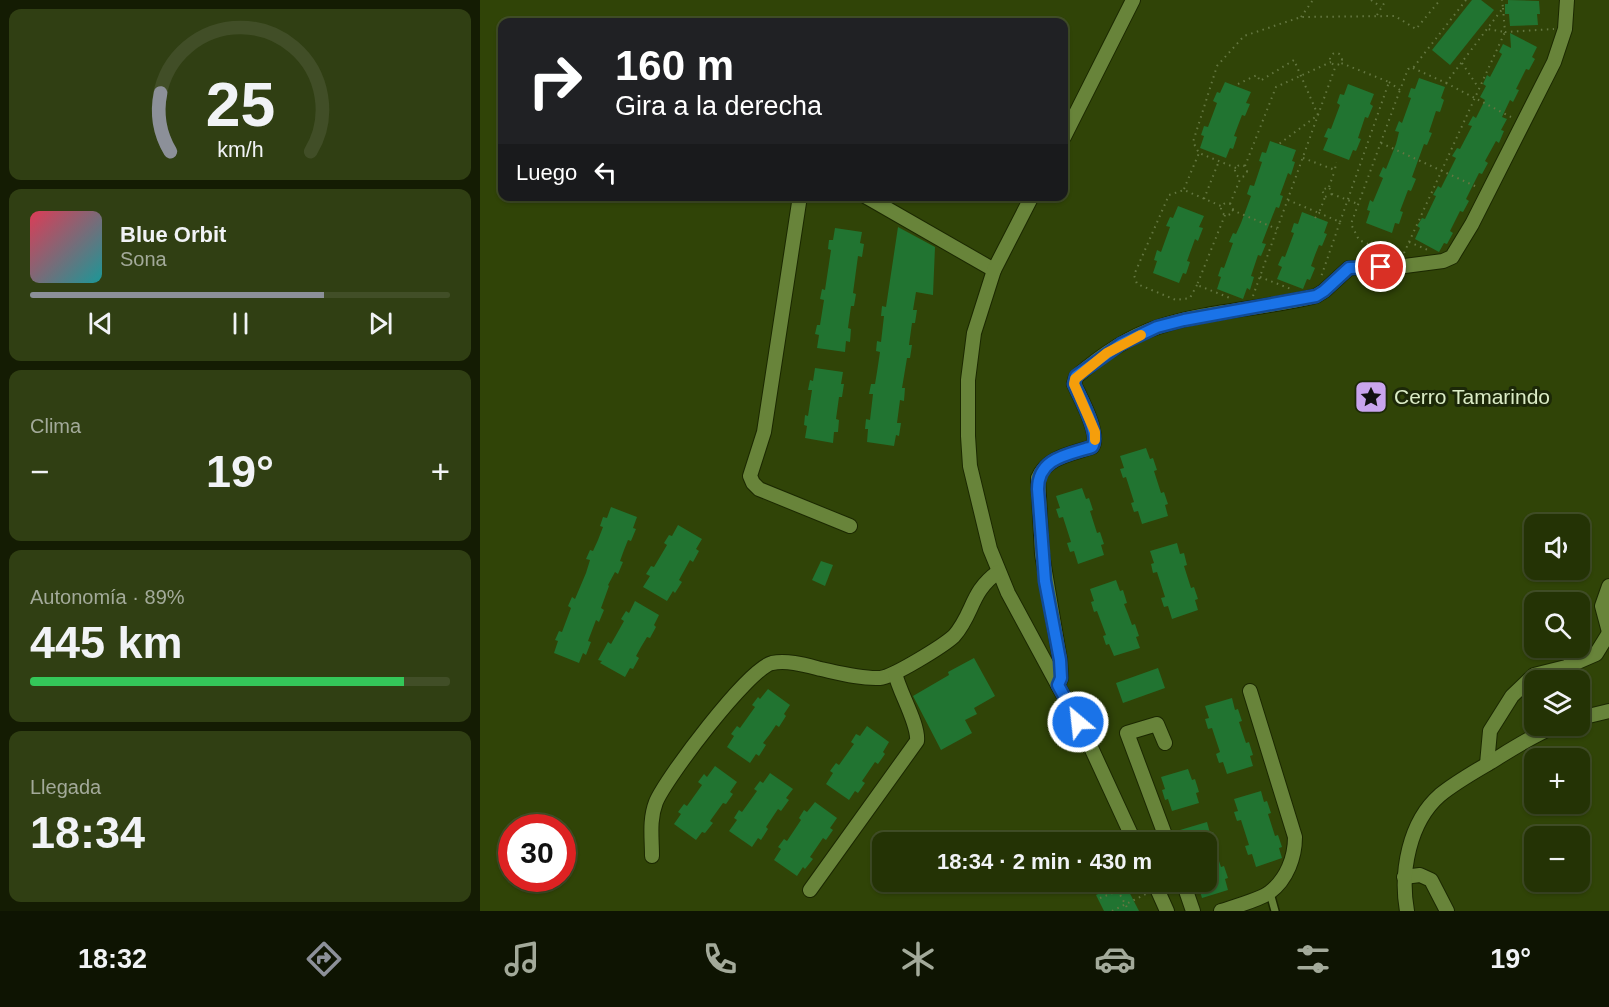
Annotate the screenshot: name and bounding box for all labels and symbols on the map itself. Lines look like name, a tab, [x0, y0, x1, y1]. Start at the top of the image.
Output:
pin	[1355, 241, 1406, 292]
place icon: Cerro Tamarindo	[1353, 379, 1389, 415]
place label: Cerro Tamarindo	[1394, 385, 1550, 408]
position arrow	[1046, 690, 1110, 754]
speed limit sign: 30	[498, 814, 576, 892]

